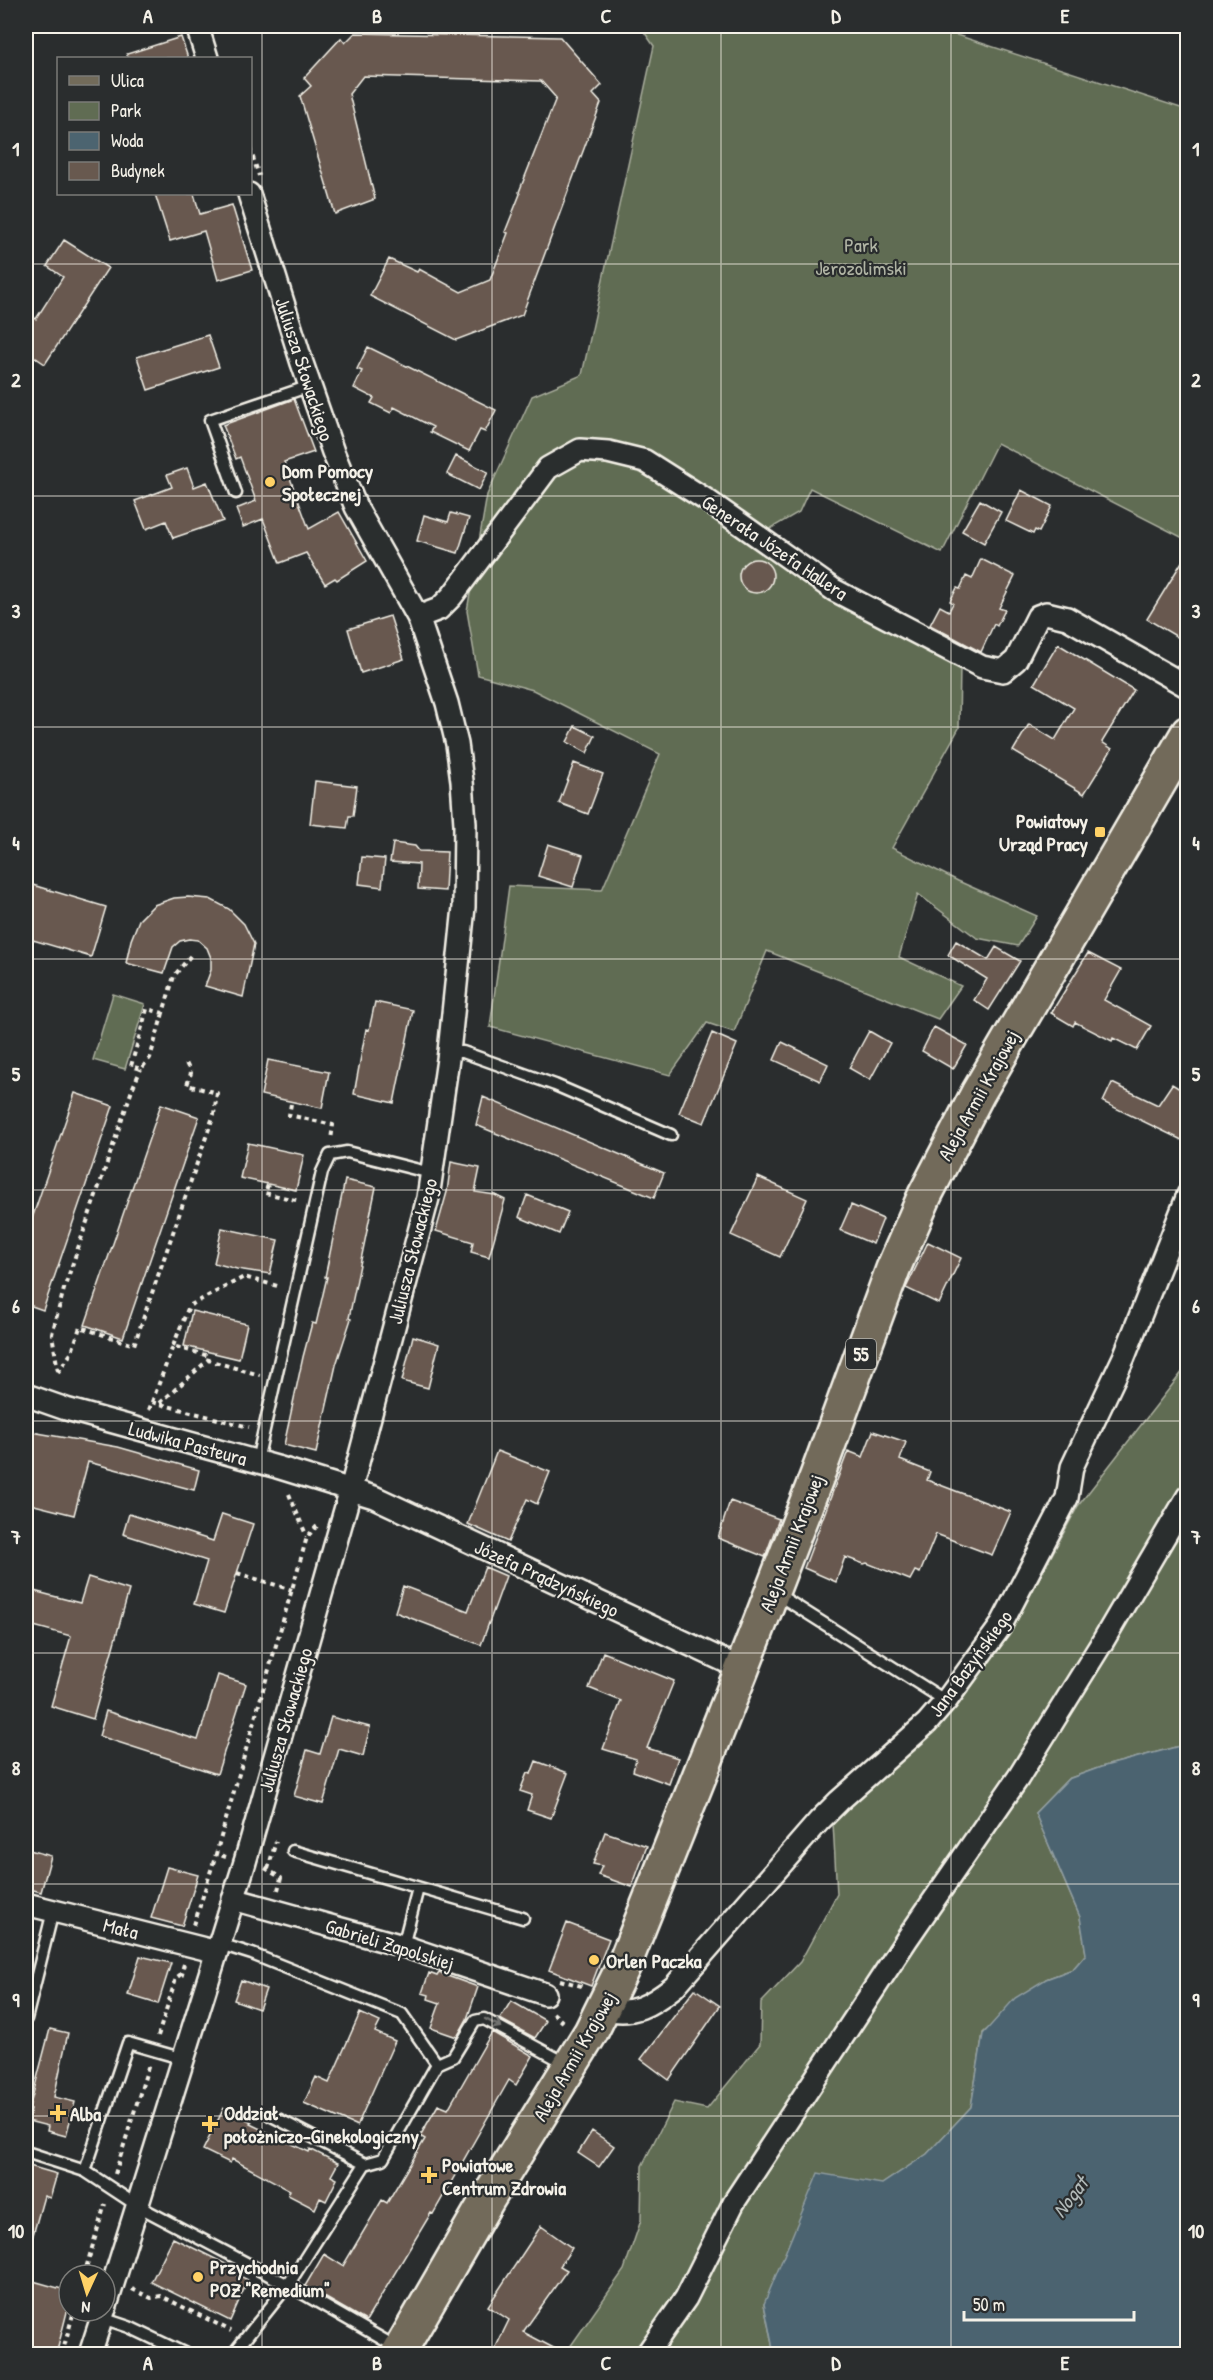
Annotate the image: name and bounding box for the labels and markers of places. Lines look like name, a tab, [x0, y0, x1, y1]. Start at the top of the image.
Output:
place label: Dom Pomocy Społecznej	[282, 457, 374, 508]
marker: Dom Pomocy Społecznej	[263, 475, 277, 489]
place label: Powiatowy Urząd Pracy	[999, 807, 1089, 858]
marker: Powiatowy Urząd Pracy	[1093, 825, 1107, 839]
place label: Orlen Paczka	[606, 1947, 702, 1974]
marker: Orlen Paczka	[587, 1953, 601, 1967]
place label: Oddział położniczo-Ginekologiczny	[224, 2099, 419, 2150]
place label: Alba	[70, 2100, 101, 2127]
marker: Alba	[51, 2106, 65, 2120]
marker: Oddział położniczo-Ginekologiczny	[201, 2115, 219, 2133]
place label: Powiatowe Centrum Zdrowia	[442, 2151, 566, 2201]
marker: Powiatowe Centrum Zdrowia	[420, 2166, 438, 2184]
place label: Przychodnia POZ "Remedium"	[210, 2253, 330, 2303]
marker: Przychodnia POZ "Remedium"	[191, 2270, 205, 2284]

